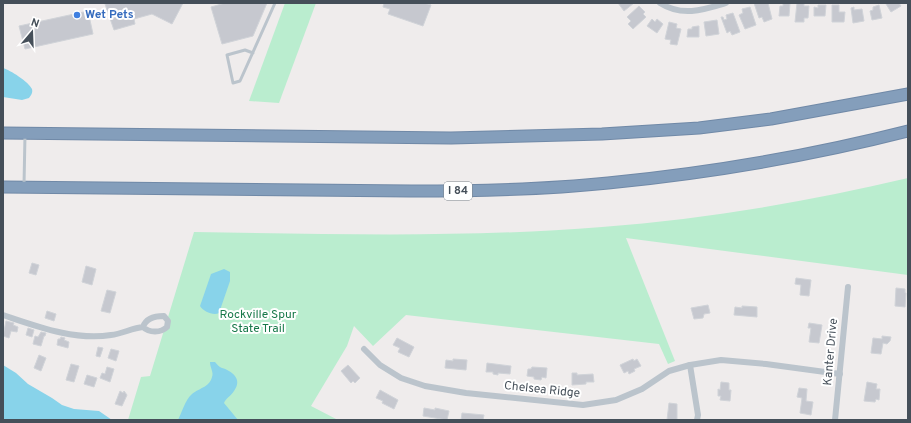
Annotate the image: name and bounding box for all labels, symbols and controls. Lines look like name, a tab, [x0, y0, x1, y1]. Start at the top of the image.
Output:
place label: Wet Pets	[85, 7, 134, 23]
marker: Wet Pets	[72, 10, 82, 20]
north arrow	[12, 12, 52, 52]
text: N	[29, 16, 41, 31]
road number: I 84	[444, 182, 472, 200]
park label: Rockville Spur State Trail	[220, 307, 297, 337]
street label: Kanter Drive	[820, 318, 842, 386]
street label: Chelsea Ridge	[503, 378, 581, 402]

